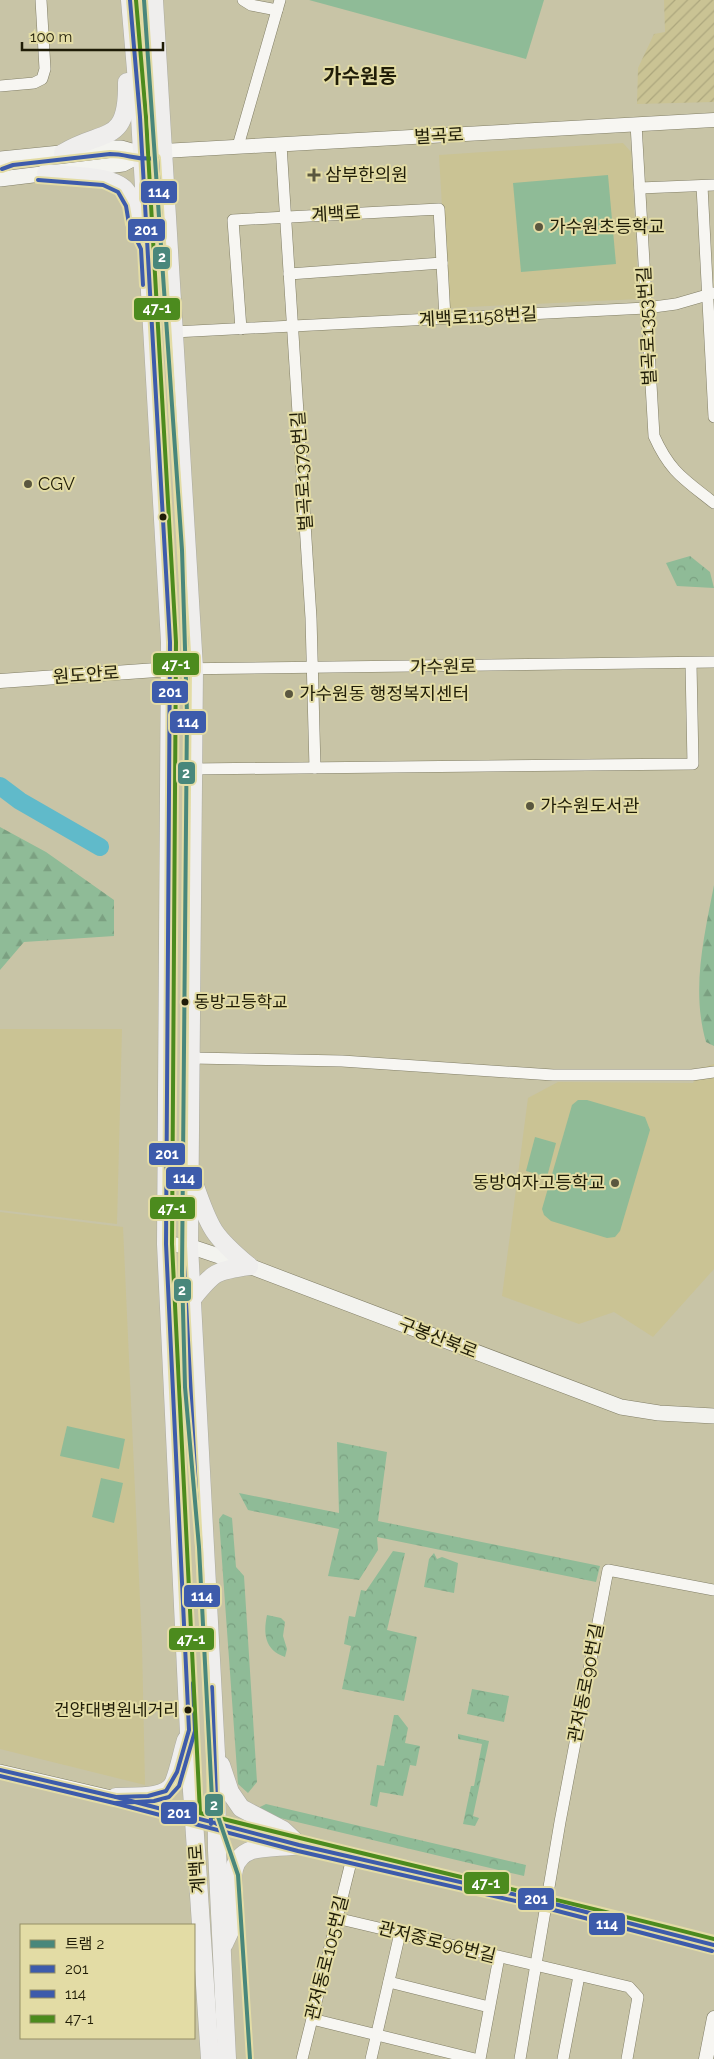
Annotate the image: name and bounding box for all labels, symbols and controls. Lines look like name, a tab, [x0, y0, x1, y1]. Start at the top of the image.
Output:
scale bar	[22, 20, 164, 52]
text: 100 m	[30, 28, 72, 46]
district label: 가수원동	[323, 64, 397, 88]
street label: 벌곡로	[414, 124, 464, 147]
place label: 삼부한의원	[325, 164, 408, 185]
marker: 삼부한의원	[307, 168, 321, 182]
line badge: 114	[140, 180, 178, 204]
text: 114	[148, 184, 170, 200]
street label: 계백로	[311, 202, 361, 225]
place label: 가수원초등학교	[549, 216, 665, 237]
line badge: 201	[127, 218, 166, 242]
marker: 가수원초등학교	[533, 221, 545, 233]
text: 201	[134, 222, 158, 238]
line badge: 2	[152, 246, 171, 270]
text: 2	[158, 249, 166, 265]
street label: 벌곡로1353번길	[633, 266, 660, 386]
line badge: 47-1	[133, 297, 181, 321]
text: 47-1	[143, 300, 171, 316]
street label: 계백로1158번길	[418, 303, 538, 330]
street label: 벌곡로1379번길	[287, 410, 316, 532]
place label: CGV	[38, 473, 75, 494]
marker: CGV	[22, 478, 34, 490]
unlabelled marker	[158, 512, 168, 522]
line badge: 47-1	[152, 652, 200, 676]
street label: 가수원로	[410, 655, 476, 678]
text: 47-1	[162, 656, 190, 672]
street label: 원도안로	[52, 662, 120, 687]
line badge: 201	[151, 680, 189, 704]
place label: 가수원동 행정복지센터	[299, 683, 469, 704]
text: 201	[158, 684, 182, 700]
marker: 가수원동 행정복지센터	[283, 688, 295, 700]
line badge: 114	[169, 710, 207, 734]
text: 114	[177, 714, 199, 730]
line badge: 2	[177, 761, 196, 785]
text: 2	[182, 765, 190, 781]
place label: 가수원도서관	[540, 795, 640, 816]
marker: 가수원도서관	[524, 800, 536, 812]
place label: 동방고등학교	[194, 992, 288, 1012]
marker: 동방고등학교	[180, 997, 190, 1007]
line badge: 201	[148, 1142, 186, 1166]
text: 201	[155, 1146, 179, 1162]
line badge: 114	[165, 1166, 203, 1190]
text: 114	[173, 1170, 195, 1186]
place label: 동방여자고등학교	[473, 1172, 605, 1193]
marker: 동방여자고등학교	[609, 1177, 621, 1189]
line badge: 47-1	[149, 1196, 196, 1220]
text: 47-1	[158, 1200, 186, 1216]
line badge: 2	[173, 1278, 192, 1302]
text: 2	[178, 1282, 186, 1298]
street label: 구봉산북로	[396, 1313, 481, 1362]
line badge: 114	[183, 1584, 221, 1608]
text: 114	[191, 1588, 213, 1604]
street label: 관저동로90번길	[564, 1622, 607, 1744]
line badge: 47-1	[168, 1627, 215, 1651]
text: 47-1	[177, 1631, 205, 1647]
place label: 건양대병원네거리	[54, 1700, 179, 1720]
marker: 건양대병원네거리	[183, 1705, 193, 1715]
line badge: 2	[204, 1793, 224, 1817]
text: 2	[210, 1797, 218, 1813]
line badge: 201	[160, 1801, 198, 1825]
text: 201	[167, 1805, 191, 1821]
street label: 계백로	[184, 1844, 209, 1895]
line badge: 47-1	[463, 1871, 510, 1895]
text: 47-1	[472, 1875, 500, 1891]
line badge: 201	[517, 1887, 555, 1911]
text: 201	[524, 1891, 548, 1907]
street label: 관저동로105번길	[301, 1893, 352, 2022]
line badge: 114	[588, 1912, 626, 1936]
text: 114	[596, 1916, 618, 1932]
street label: 관저중로96번길	[376, 1917, 498, 1966]
legend	[20, 1924, 195, 2039]
text: 트램 2	[65, 1935, 104, 1953]
text: 201	[65, 1960, 89, 1978]
text: 114	[65, 1985, 86, 2003]
text: 47-1	[65, 2010, 94, 2028]

